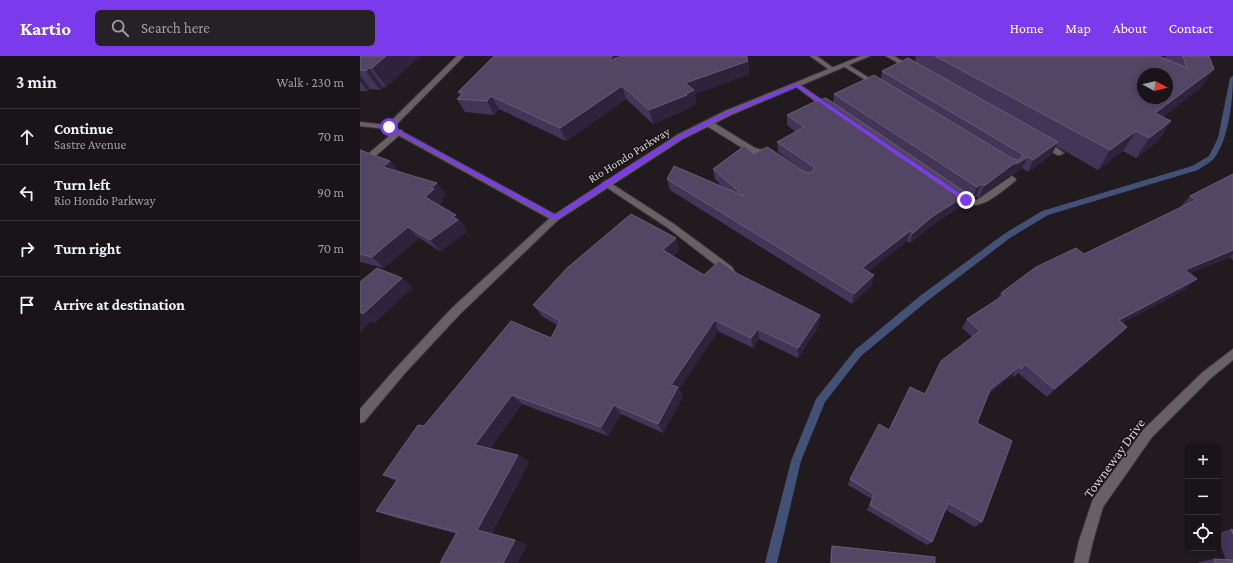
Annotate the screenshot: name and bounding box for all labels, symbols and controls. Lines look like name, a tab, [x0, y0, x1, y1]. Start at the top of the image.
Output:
search box	[95, 10, 375, 46]
icon: search	[109, 17, 131, 39]
text: Kartio	[20, 18, 71, 39]
text: Search here	[141, 20, 210, 36]
text: Home	[1010, 20, 1043, 36]
text: Map	[1065, 20, 1091, 36]
text: About	[1113, 20, 1147, 36]
text: Contact	[1169, 20, 1213, 36]
north arrow	[1137, 68, 1173, 104]
text: 3 min	[16, 73, 57, 92]
text: Walk · 230 m	[276, 75, 344, 90]
route start	[380, 118, 398, 136]
text: Continue	[54, 121, 113, 137]
street label: Rio Hondo Parkway	[586, 124, 673, 186]
icon: ahead	[16, 126, 38, 148]
text: 70 m	[318, 129, 344, 144]
text: Sastre Avenue	[54, 137, 126, 152]
text: Turn left	[54, 177, 110, 193]
icon: left	[16, 182, 38, 204]
text: 90 m	[317, 185, 344, 200]
route end	[957, 191, 975, 209]
text: Rio Hondo Parkway	[54, 193, 156, 208]
icon: right	[16, 238, 38, 260]
text: Turn right	[54, 241, 121, 257]
text: 70 m	[318, 241, 344, 256]
icon: arrive	[16, 294, 38, 316]
text: Arrive at destination	[54, 297, 185, 313]
street label: Towneway Drive	[1080, 415, 1148, 501]
map controls	[1185, 443, 1221, 551]
button: +	[1185, 443, 1221, 479]
button: −	[1185, 479, 1221, 515]
button: locate	[1185, 515, 1221, 551]

